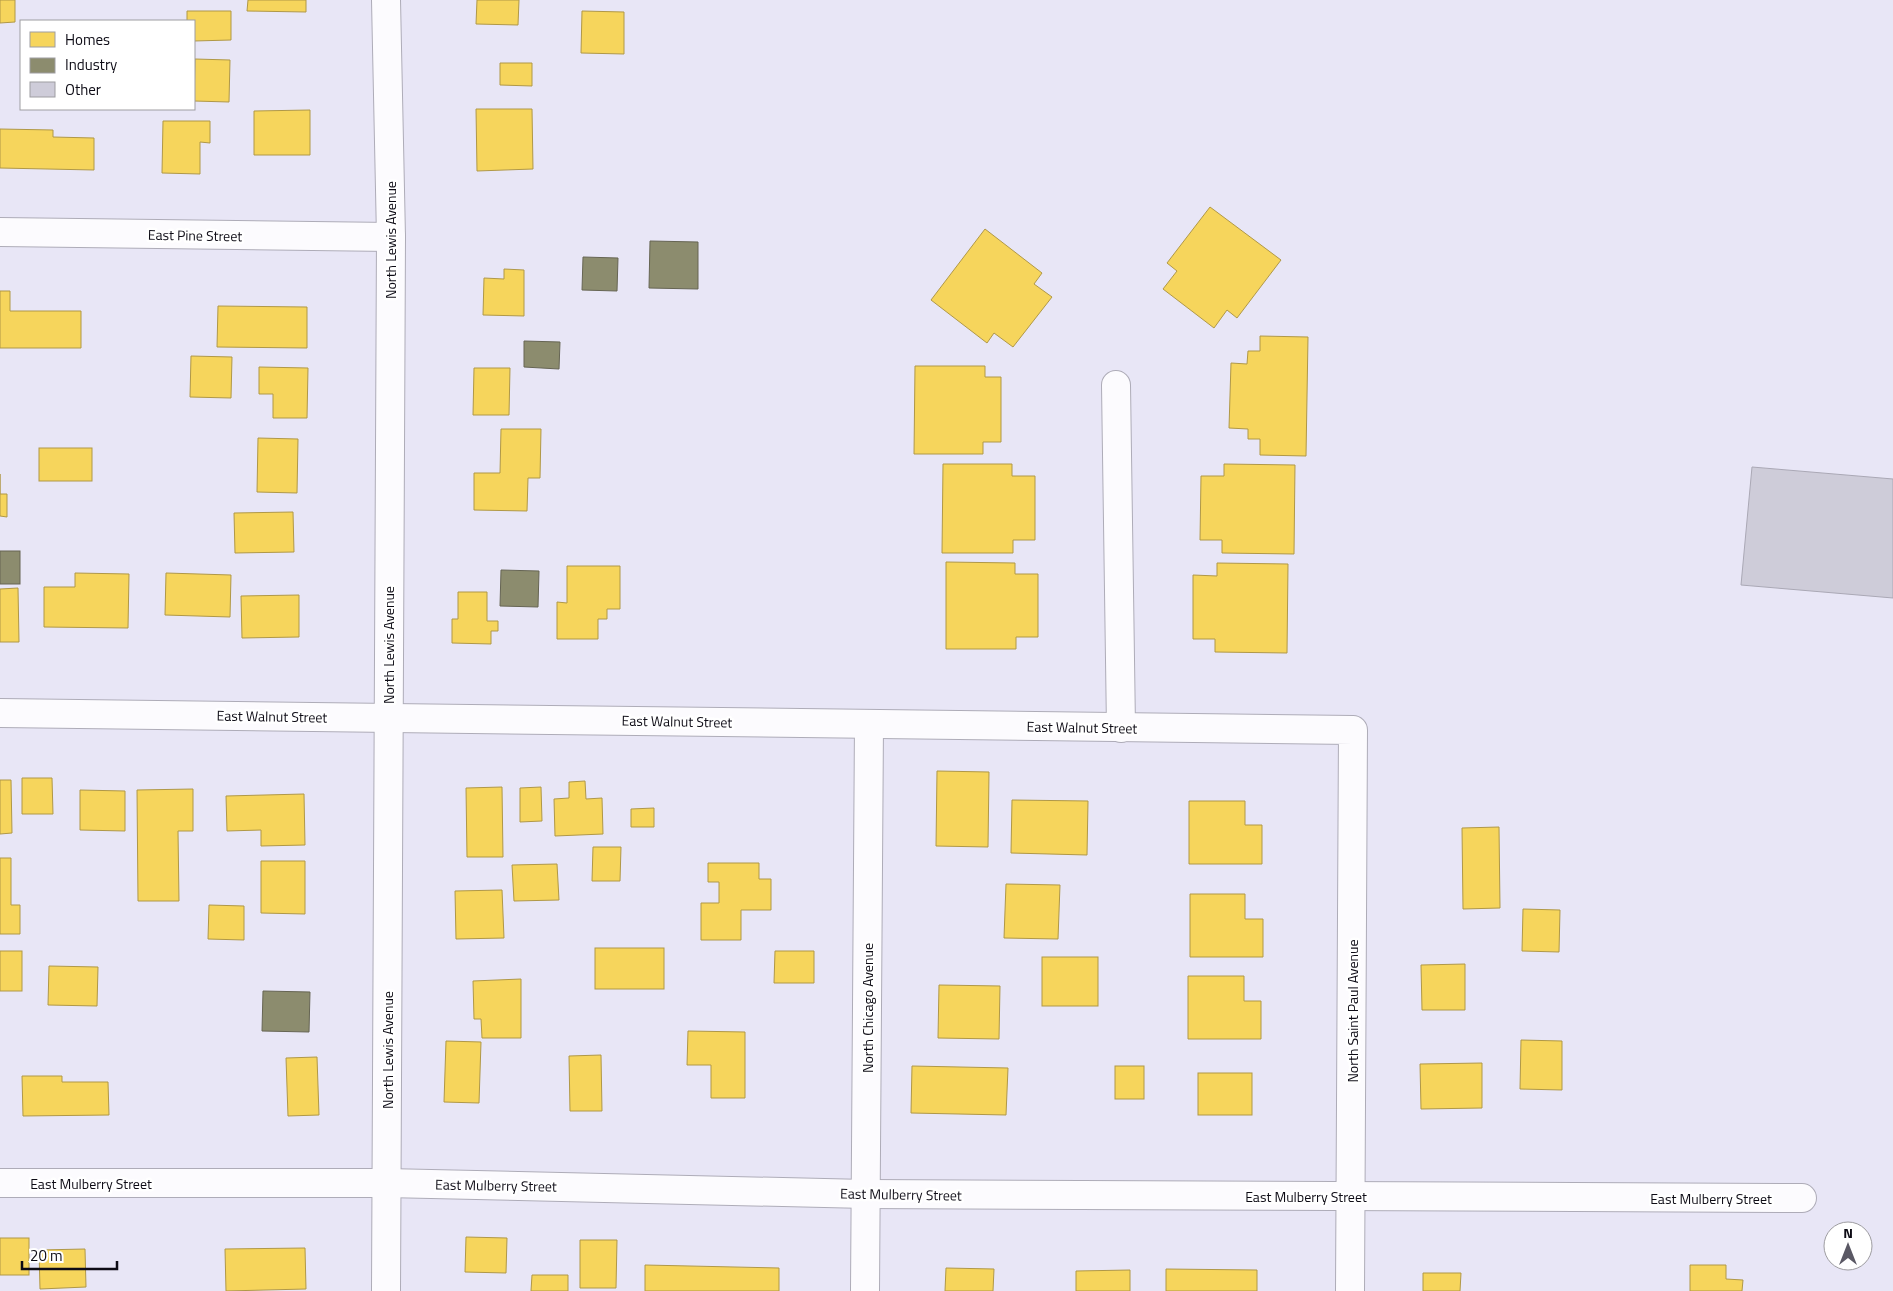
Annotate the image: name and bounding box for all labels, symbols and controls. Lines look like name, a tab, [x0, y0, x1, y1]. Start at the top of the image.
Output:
legend	[20, 20, 195, 110]
text: Homes	[65, 28, 110, 51]
text: Industry	[65, 53, 117, 76]
text: Other	[65, 78, 101, 101]
street label: North Lewis Avenue	[380, 181, 401, 299]
street label: East Pine Street	[148, 224, 242, 246]
street label: North Lewis Avenue	[378, 586, 399, 704]
street label: East Walnut Street	[216, 705, 328, 727]
street label: East Walnut Street	[621, 710, 733, 732]
street label: East Walnut Street	[1026, 716, 1138, 738]
street label: North Saint Paul Avenue	[1342, 939, 1363, 1083]
street label: North Chicago Avenue	[857, 943, 878, 1073]
street label: North Lewis Avenue	[377, 991, 398, 1109]
street label: East Mulberry Street	[30, 1173, 152, 1194]
street label: East Mulberry Street	[435, 1173, 557, 1197]
street label: East Mulberry Street	[840, 1182, 962, 1206]
street label: East Mulberry Street	[1245, 1186, 1367, 1207]
street label: East Mulberry Street	[1650, 1188, 1772, 1209]
north arrow	[1823, 1221, 1873, 1271]
text: N	[1843, 1222, 1853, 1243]
scale bar	[22, 1238, 118, 1270]
text: 20 m	[30, 1244, 63, 1267]

